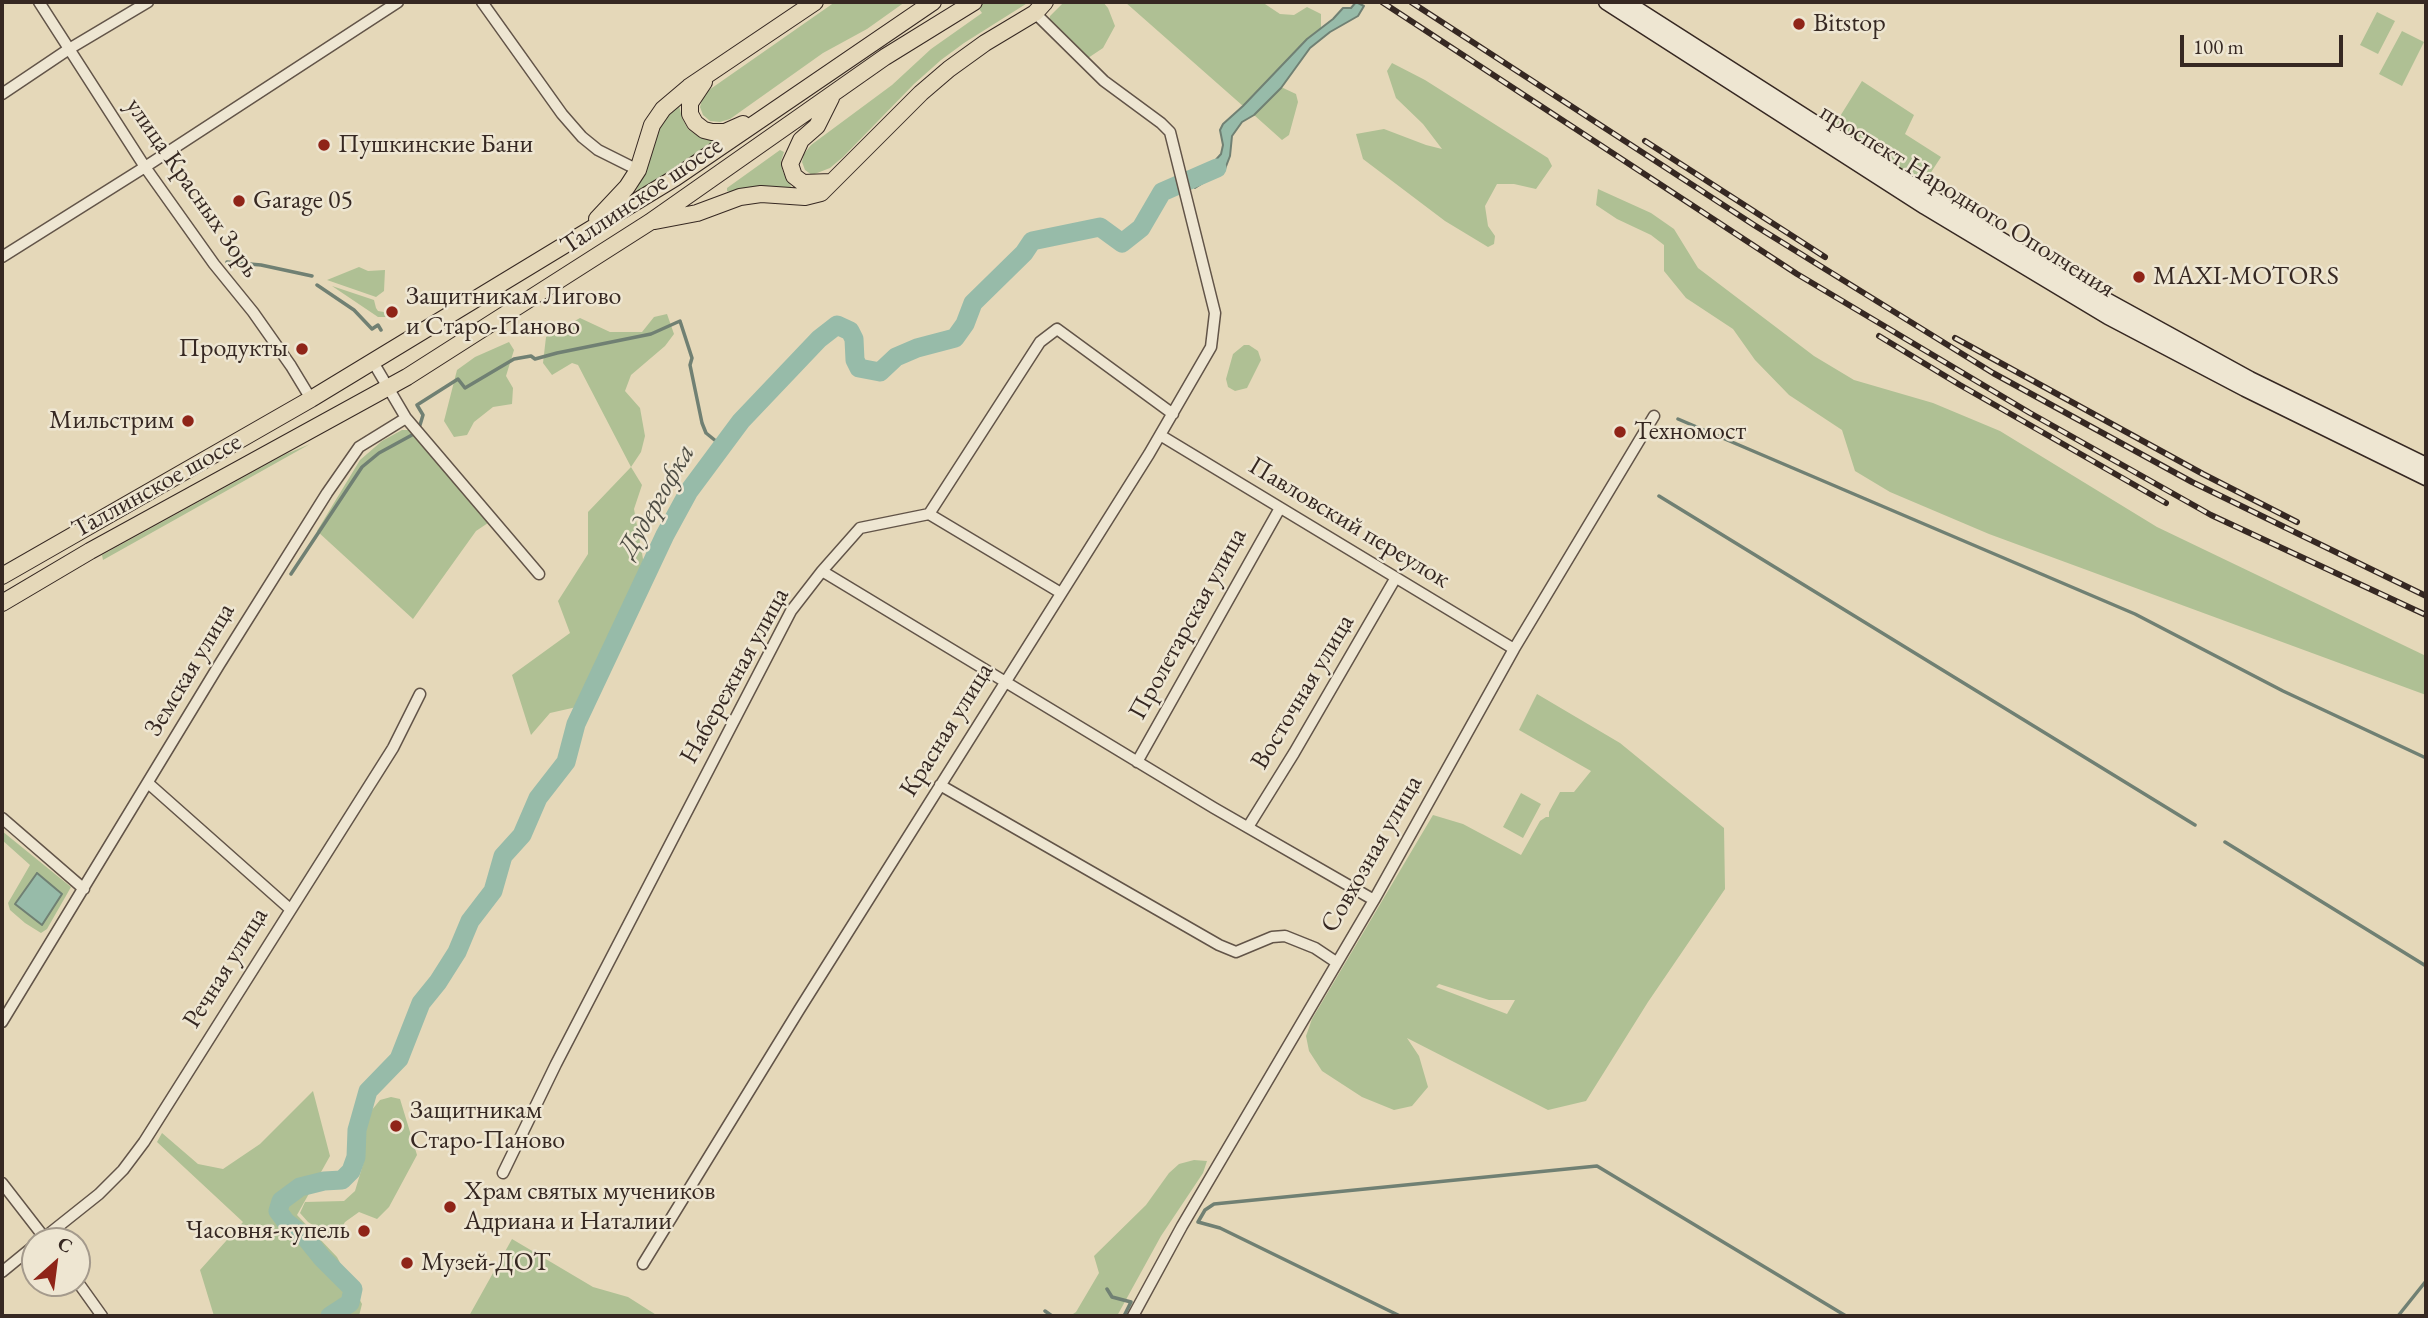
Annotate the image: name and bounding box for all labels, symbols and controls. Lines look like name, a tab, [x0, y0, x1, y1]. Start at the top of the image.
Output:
place label: Bitstop	[1813, 8, 1886, 40]
marker: Bitstop	[1791, 16, 1807, 32]
scale bar	[2183, 21, 2346, 65]
text: 100 m	[2193, 33, 2244, 60]
street label: улица Красных Зорь	[118, 92, 266, 284]
street label: проспект Народного Ополчения	[1814, 97, 2120, 305]
place label: Пушкинские Бани	[338, 129, 533, 161]
street label: Таллинское шоссе	[555, 130, 729, 262]
marker: Пушкинские Бани	[316, 137, 332, 153]
place label: Garage 05	[253, 185, 353, 217]
marker: Garage 05	[231, 193, 247, 209]
place label: MAXI-MOTORS	[2153, 261, 2339, 293]
marker: MAXI-MOTORS	[2131, 269, 2147, 285]
place label: Защитникам Лигово и Старо-Паново	[406, 281, 621, 342]
marker: Защитникам Лигово и Старо-Паново	[384, 304, 400, 320]
place label: Продукты	[179, 333, 288, 365]
marker: Продукты	[294, 341, 310, 357]
place label: Мильстрим	[49, 405, 174, 437]
marker: Мильстрим	[180, 413, 196, 429]
place label: Техномост	[1634, 416, 1746, 448]
marker: Техномост	[1612, 424, 1628, 440]
street label: Таллинское шоссе	[67, 427, 247, 545]
water label: Дудергофка	[611, 438, 703, 564]
street label: Павловский переулок	[1243, 451, 1455, 595]
street label: Пролетарская улица	[1122, 523, 1254, 725]
street label: Набережная улица	[674, 583, 796, 769]
street label: Земская улица	[138, 598, 242, 742]
street label: Восточная улица	[1244, 609, 1362, 775]
street label: Красная улица	[893, 657, 1001, 803]
street label: Совхозная улица	[1314, 770, 1430, 938]
street label: Речная улица	[177, 902, 275, 1034]
place label: Защитникам Старо-Паново	[410, 1095, 565, 1156]
marker: Защитникам Старо-Паново	[388, 1118, 404, 1134]
place label: Храм святых мучеников Адриана и Наталии	[464, 1176, 715, 1238]
marker: Храм святых мучеников Адриана и Наталии	[442, 1199, 458, 1215]
place label: Часовня-купель	[186, 1215, 350, 1247]
marker: Часовня-купель	[356, 1223, 372, 1239]
north arrow	[21, 1227, 91, 1297]
text: С	[53, 1231, 77, 1259]
place label: Музей-ДОТ	[421, 1247, 550, 1279]
marker: Музей-ДОТ	[399, 1255, 415, 1271]

